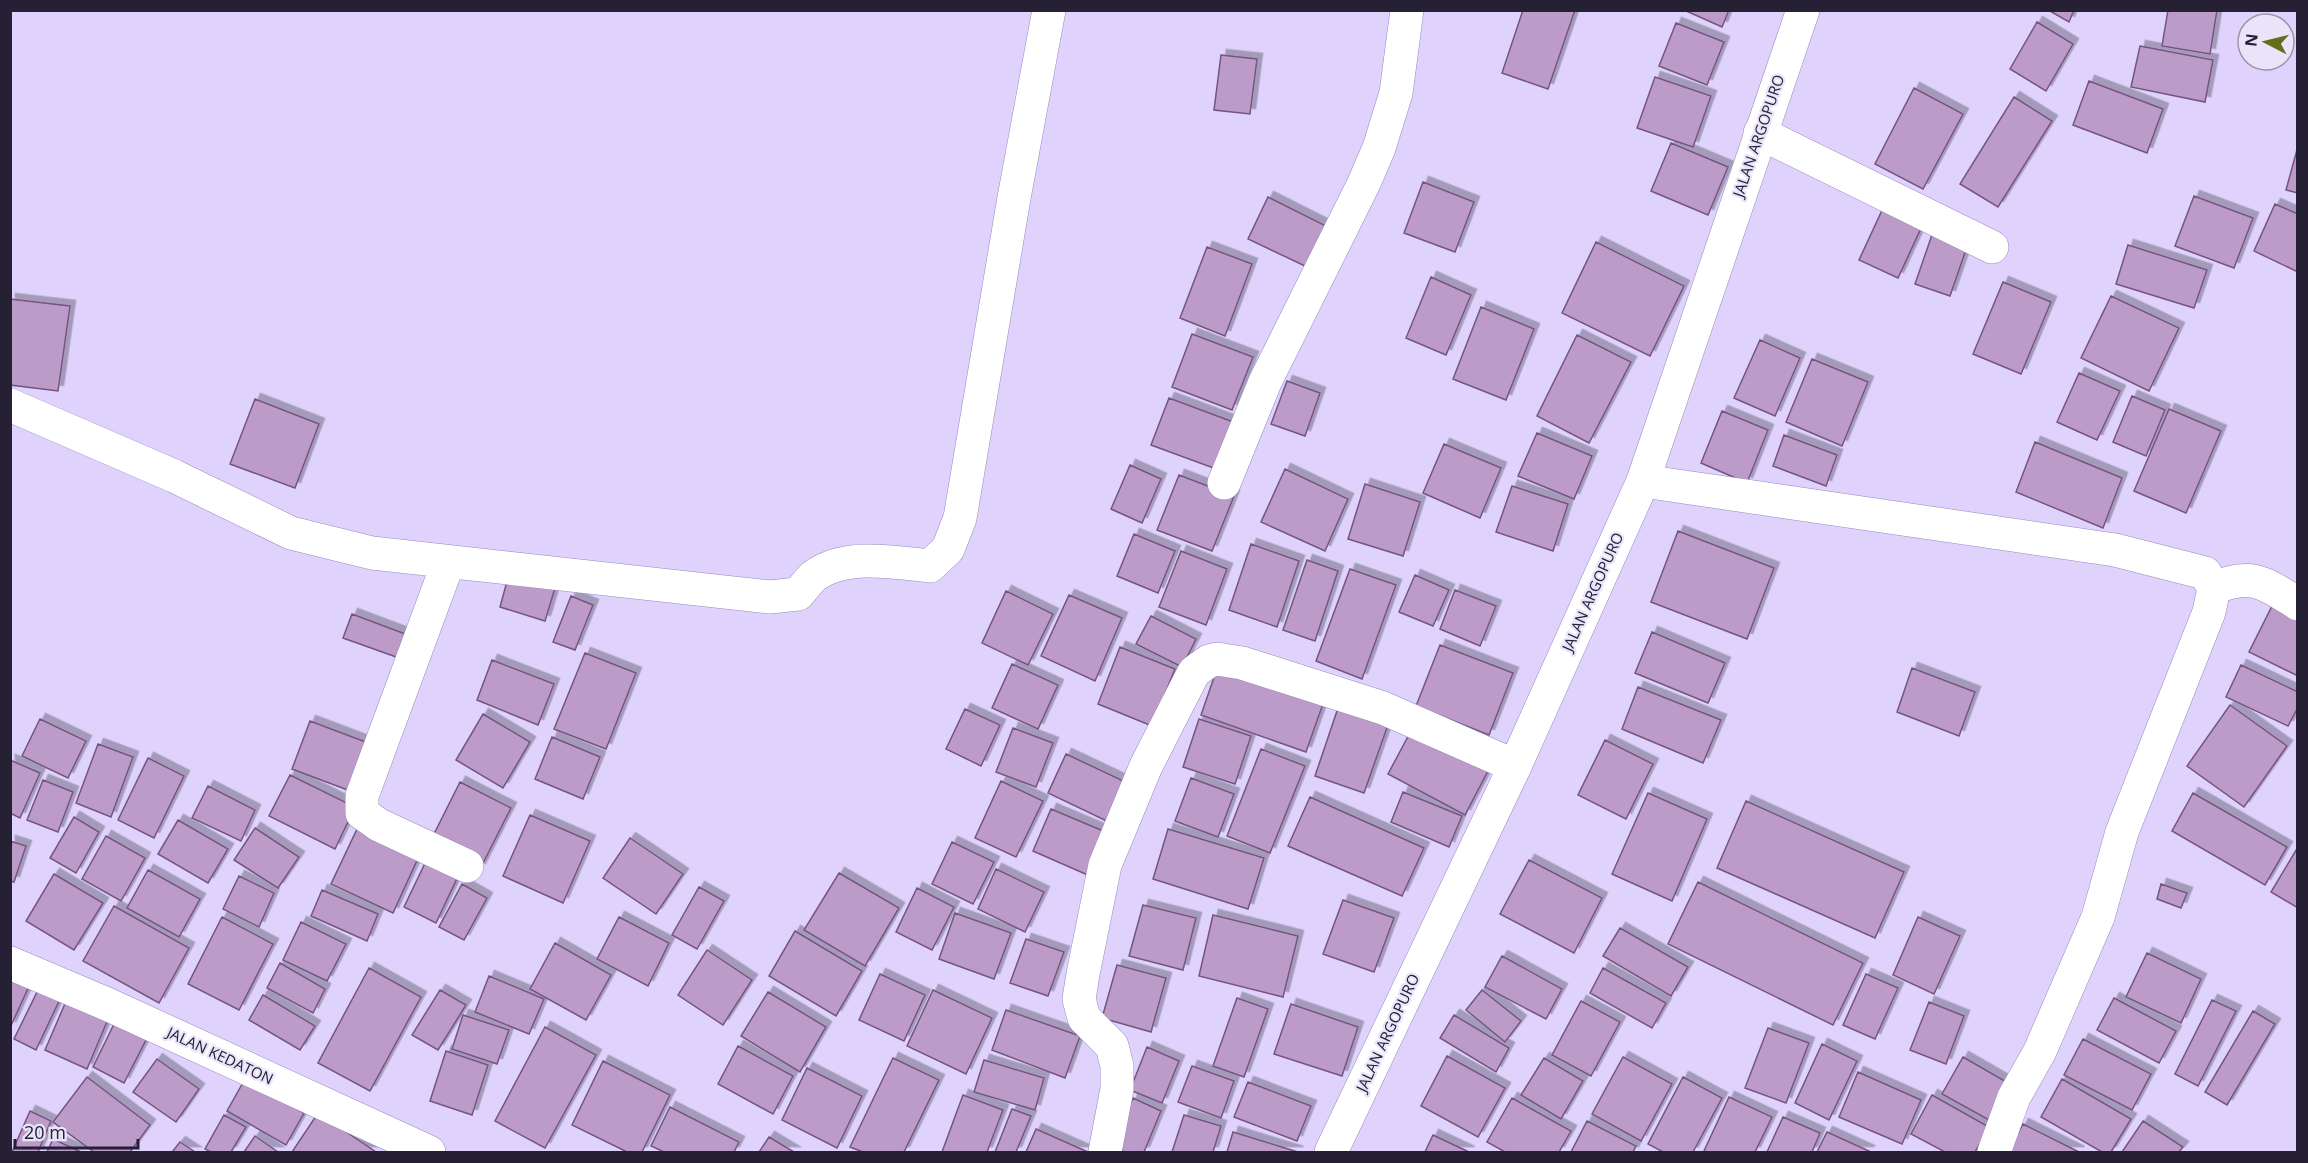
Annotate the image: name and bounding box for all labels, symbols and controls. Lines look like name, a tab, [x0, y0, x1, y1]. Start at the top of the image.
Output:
north arrow	[2236, 12, 2296, 72]
text: N	[2239, 32, 2263, 48]
street label: JALAN ARGOPURO	[1727, 72, 1788, 201]
street label: JALAN ARGOPURO	[1556, 529, 1627, 656]
street label: JALAN ARGOPURO	[1350, 970, 1423, 1097]
street label: JALAN KEDATON	[162, 1021, 277, 1088]
scale bar	[15, 1112, 138, 1150]
text: 20 m	[24, 1120, 66, 1144]

